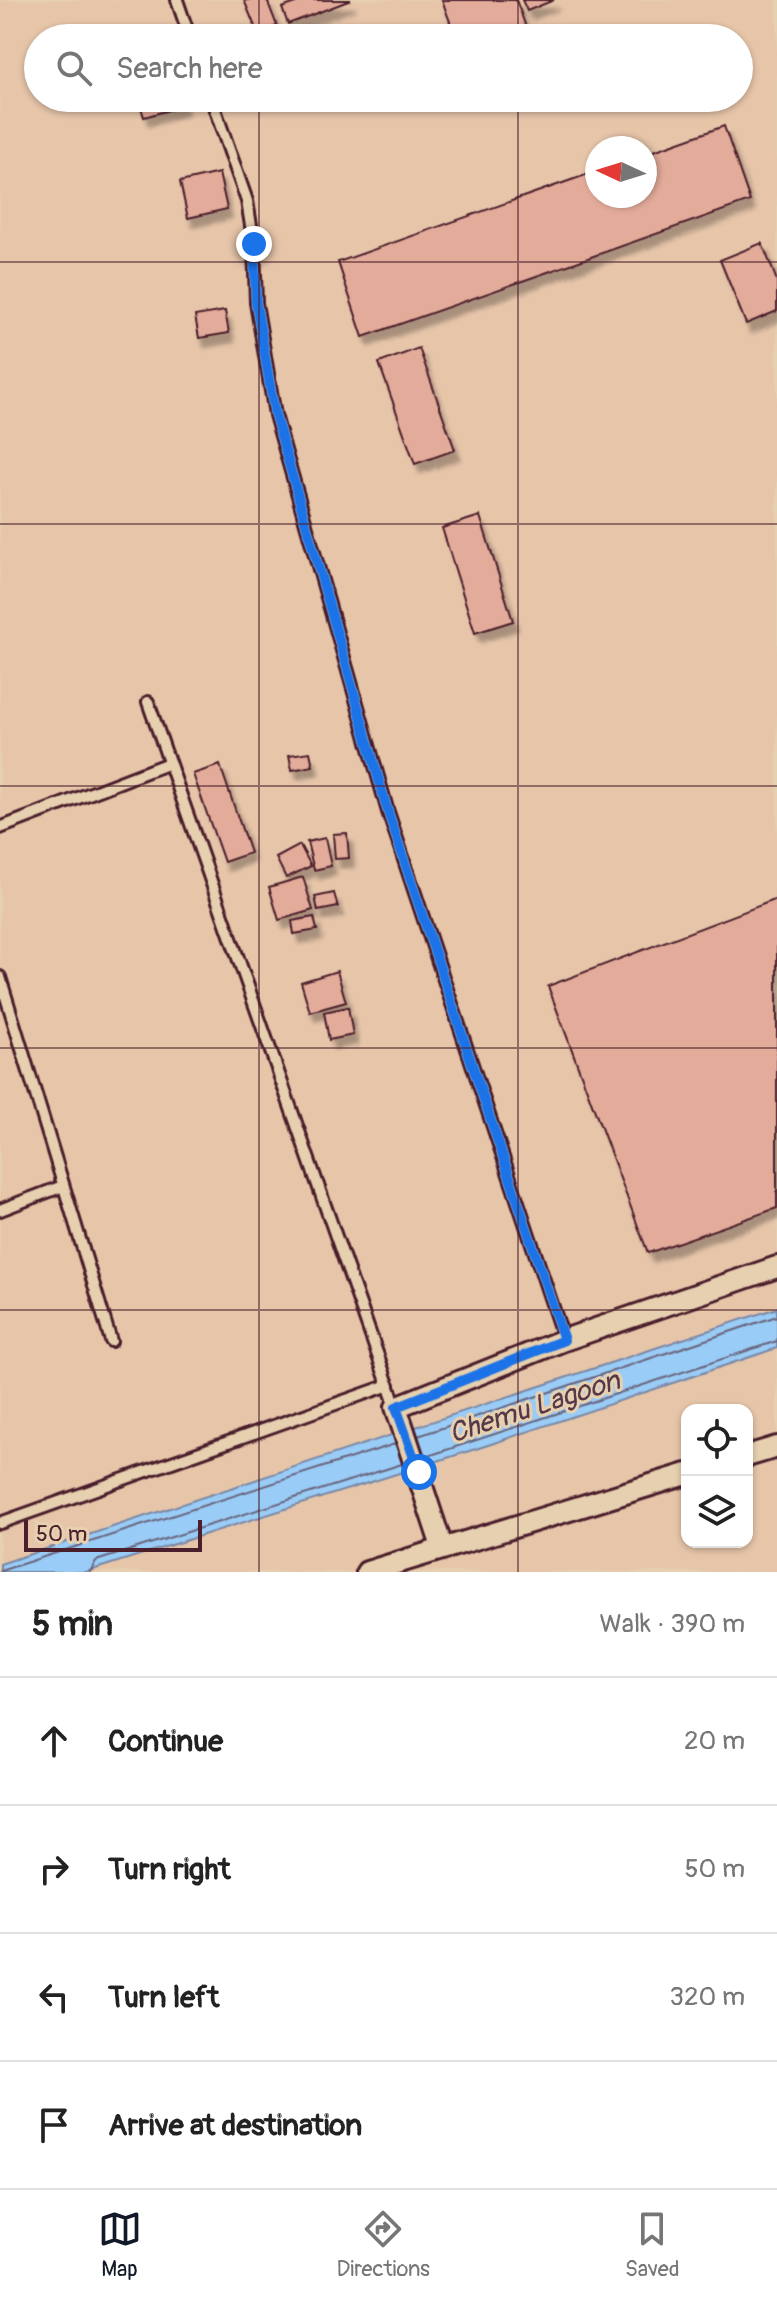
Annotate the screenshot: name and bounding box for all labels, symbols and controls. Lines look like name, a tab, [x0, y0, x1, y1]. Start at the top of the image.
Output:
search box	[24, 24, 753, 112]
icon: search	[52, 46, 96, 90]
text: Search here	[116, 50, 263, 87]
north arrow	[585, 136, 657, 208]
route end	[236, 226, 272, 262]
water label: Chemu Lagoon	[445, 1363, 625, 1451]
map controls	[681, 1404, 753, 1548]
button: locate	[681, 1404, 753, 1476]
route start	[401, 1454, 437, 1490]
button: layers	[681, 1476, 753, 1548]
scale bar	[24, 1516, 202, 1552]
text: 50 m	[36, 1520, 87, 1548]
text: 5 min	[32, 1603, 113, 1646]
text: Walk · 390 m	[600, 1608, 745, 1640]
icon: ahead	[32, 1719, 76, 1763]
text: Continue	[108, 1723, 223, 1760]
text: 20 m	[684, 1725, 745, 1757]
icon: right	[32, 1847, 76, 1891]
text: Turn right	[108, 1851, 231, 1888]
text: 50 m	[684, 1853, 745, 1885]
icon: left	[32, 1975, 76, 2019]
text: Turn left	[108, 1979, 219, 2016]
text: 320 m	[669, 1981, 745, 2013]
icon: arrive	[32, 2103, 76, 2147]
text: Arrive at destination	[108, 2107, 362, 2144]
tab: Map	[98, 2207, 142, 2283]
tab: Directions	[337, 2207, 430, 2283]
tab: Saved	[625, 2207, 679, 2283]

